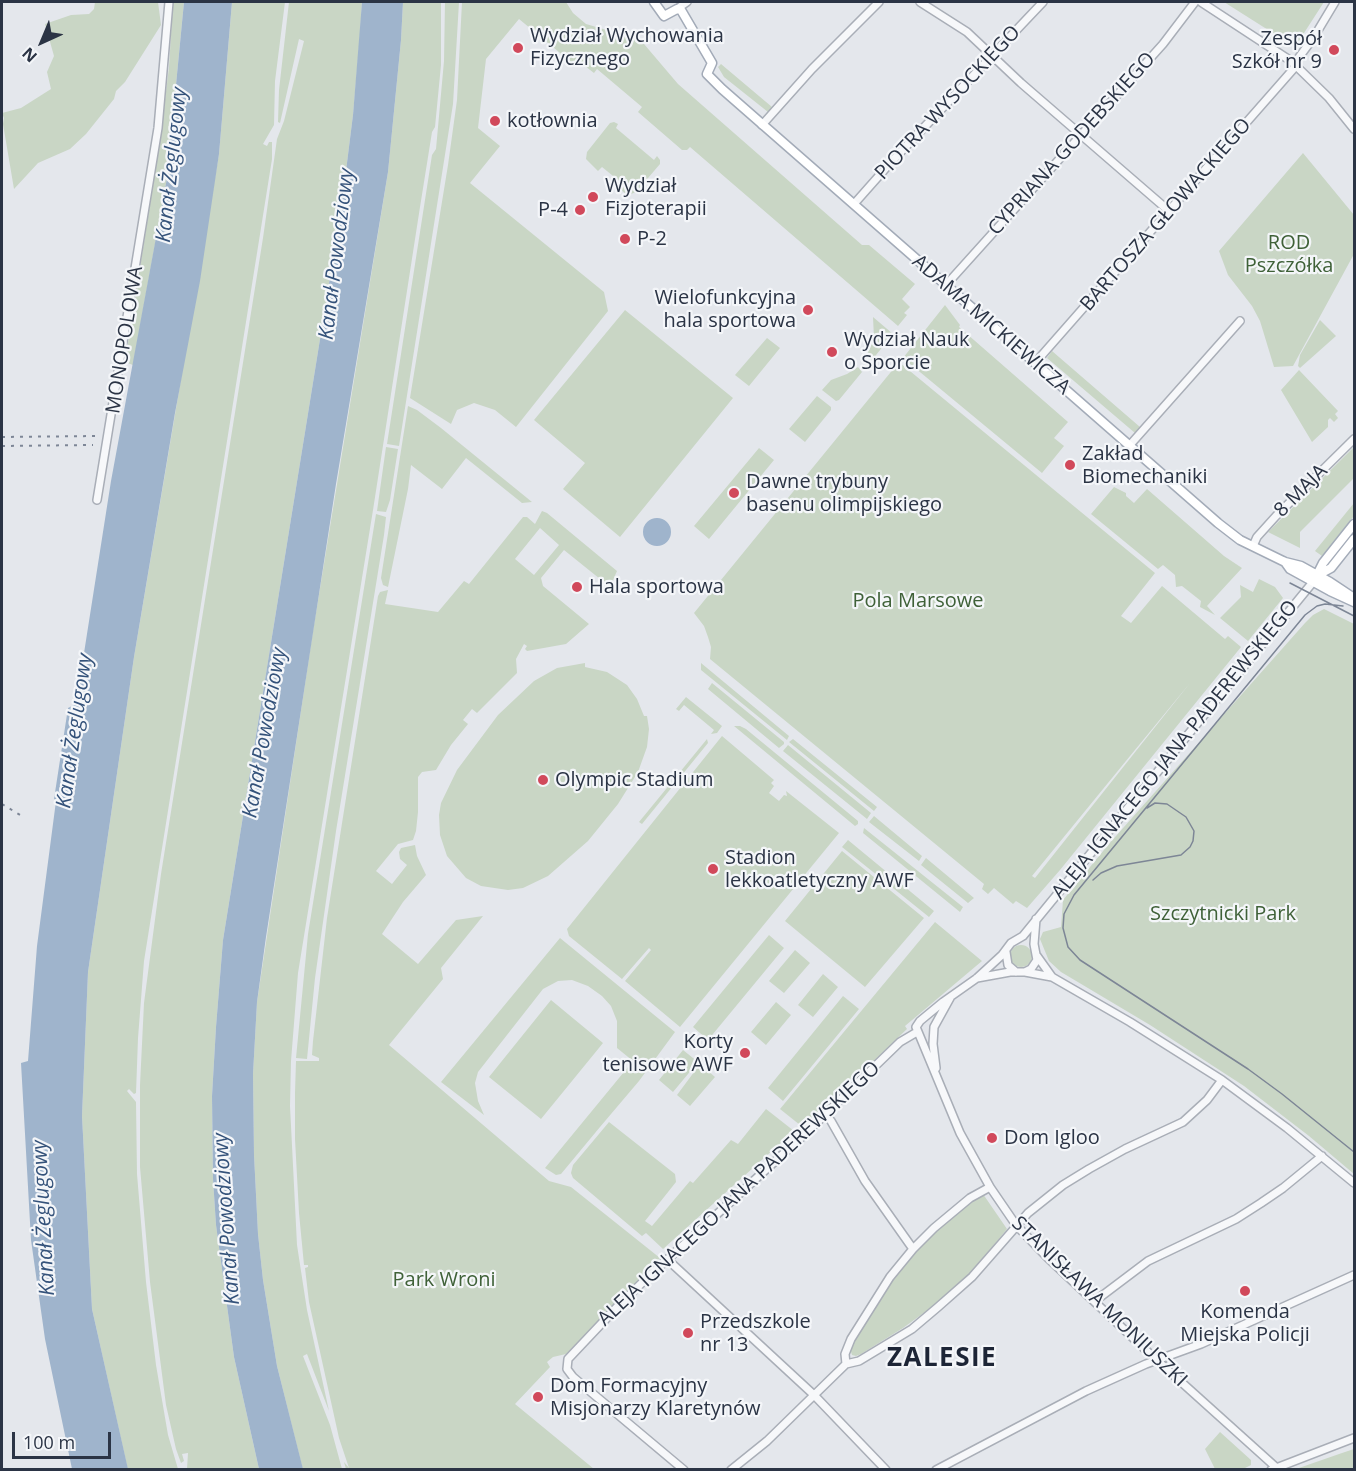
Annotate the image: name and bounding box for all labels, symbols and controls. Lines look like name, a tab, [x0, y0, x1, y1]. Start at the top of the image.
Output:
north arrow	[12, 12, 72, 72]
street label: PIOTRA WYSOCKIEGO	[870, 21, 1026, 185]
place label: Wydział Wychowania Fizycznego	[530, 24, 724, 71]
place label: Zespół Szkół nr 9	[1232, 27, 1322, 74]
marker: Wydział Wychowania Fizycznego	[511, 41, 525, 55]
text: N	[17, 43, 42, 67]
marker: Zespół Szkół nr 9	[1327, 43, 1341, 57]
street label: CYPRIANA GODEBSKIEGO	[983, 48, 1161, 240]
water label: Kanał Żeglugowy	[151, 86, 193, 244]
place label: kotłownia	[507, 109, 598, 133]
marker: kotłownia	[488, 114, 502, 128]
street label: BARTOSZA GŁOWACKIEGO	[1076, 114, 1256, 316]
water label: Kanał Powodziowy	[314, 167, 360, 341]
place label: Wydział Fizjoterapii	[605, 174, 707, 221]
marker: Wydział Fizjoterapii	[586, 190, 600, 204]
place label: P-4	[538, 198, 568, 222]
marker: P-4	[573, 203, 587, 217]
place label: P-2	[637, 227, 667, 251]
park label: ROD Pszczółka	[1245, 231, 1333, 278]
marker: P-2	[618, 232, 632, 246]
street label: ADAMA MICKIEWICZA	[907, 250, 1075, 400]
street label: MONOPOLOWA	[102, 265, 148, 415]
place label: Wielofunkcyjna hala sportowa	[654, 286, 796, 333]
marker: Wielofunkcyjna hala sportowa	[801, 303, 815, 317]
place label: Wydział Nauk o Sporcie	[844, 328, 969, 375]
marker: Wydział Nauk o Sporcie	[825, 345, 839, 359]
place label: Zakład Biomechaniki	[1082, 442, 1208, 489]
marker: Zakład Biomechaniki	[1063, 458, 1077, 472]
street label: 8 MAJA	[1269, 459, 1333, 523]
place label: Dawne trybuny basenu olimpijskiego	[746, 470, 942, 517]
marker: Dawne trybuny basenu olimpijskiego	[727, 486, 741, 500]
place label: Hala sportowa	[589, 575, 724, 599]
marker: Hala sportowa	[570, 580, 584, 594]
park label: Pola Marsowe	[853, 589, 983, 613]
street label: ALEJA IGNACEGO JANA PADEREWSKIEGO	[1047, 596, 1303, 904]
water label: Kanał Powodziowy	[238, 646, 292, 820]
water label: Kanał Żeglugowy	[52, 652, 98, 810]
place label: Olympic Stadium	[555, 768, 713, 792]
marker: Olympic Stadium	[536, 773, 550, 787]
place label: Stadion lekkoatletyczny AWF	[725, 846, 914, 893]
marker: Stadion lekkoatletyczny AWF	[706, 862, 720, 876]
park label: Szczytnicki Park	[1150, 902, 1296, 926]
place label: Korty tenisowe AWF	[602, 1030, 733, 1077]
marker: Korty tenisowe AWF	[738, 1046, 752, 1060]
street label: ALEJA IGNACEGO JANA PADEREWSKIEGO	[593, 1057, 885, 1331]
place label: Dom Igloo	[1004, 1126, 1100, 1150]
marker: Dom Igloo	[985, 1131, 999, 1145]
water label: Kanał Powodziowy	[208, 1132, 246, 1306]
water label: Kanał Żeglugowy	[27, 1140, 61, 1296]
street label: STANISŁAWA MONIUSZKI	[1006, 1212, 1192, 1392]
park label: Park Wroni	[392, 1268, 496, 1292]
marker: Komenda Miejska Policji	[1238, 1284, 1252, 1298]
place label: Komenda Miejska Policji	[1180, 1300, 1310, 1347]
place label: Przedszkole nr 13	[700, 1310, 811, 1357]
marker: Przedszkole nr 13	[681, 1326, 695, 1340]
district label: ZALESIE	[887, 1343, 997, 1375]
place label: Dom Formacyjny Misjonarzy Klaretynów	[550, 1374, 761, 1421]
marker: Dom Formacyjny Misjonarzy Klaretynów	[531, 1390, 545, 1404]
scale bar	[15, 1420, 114, 1458]
text: 100 m	[23, 1430, 75, 1454]

